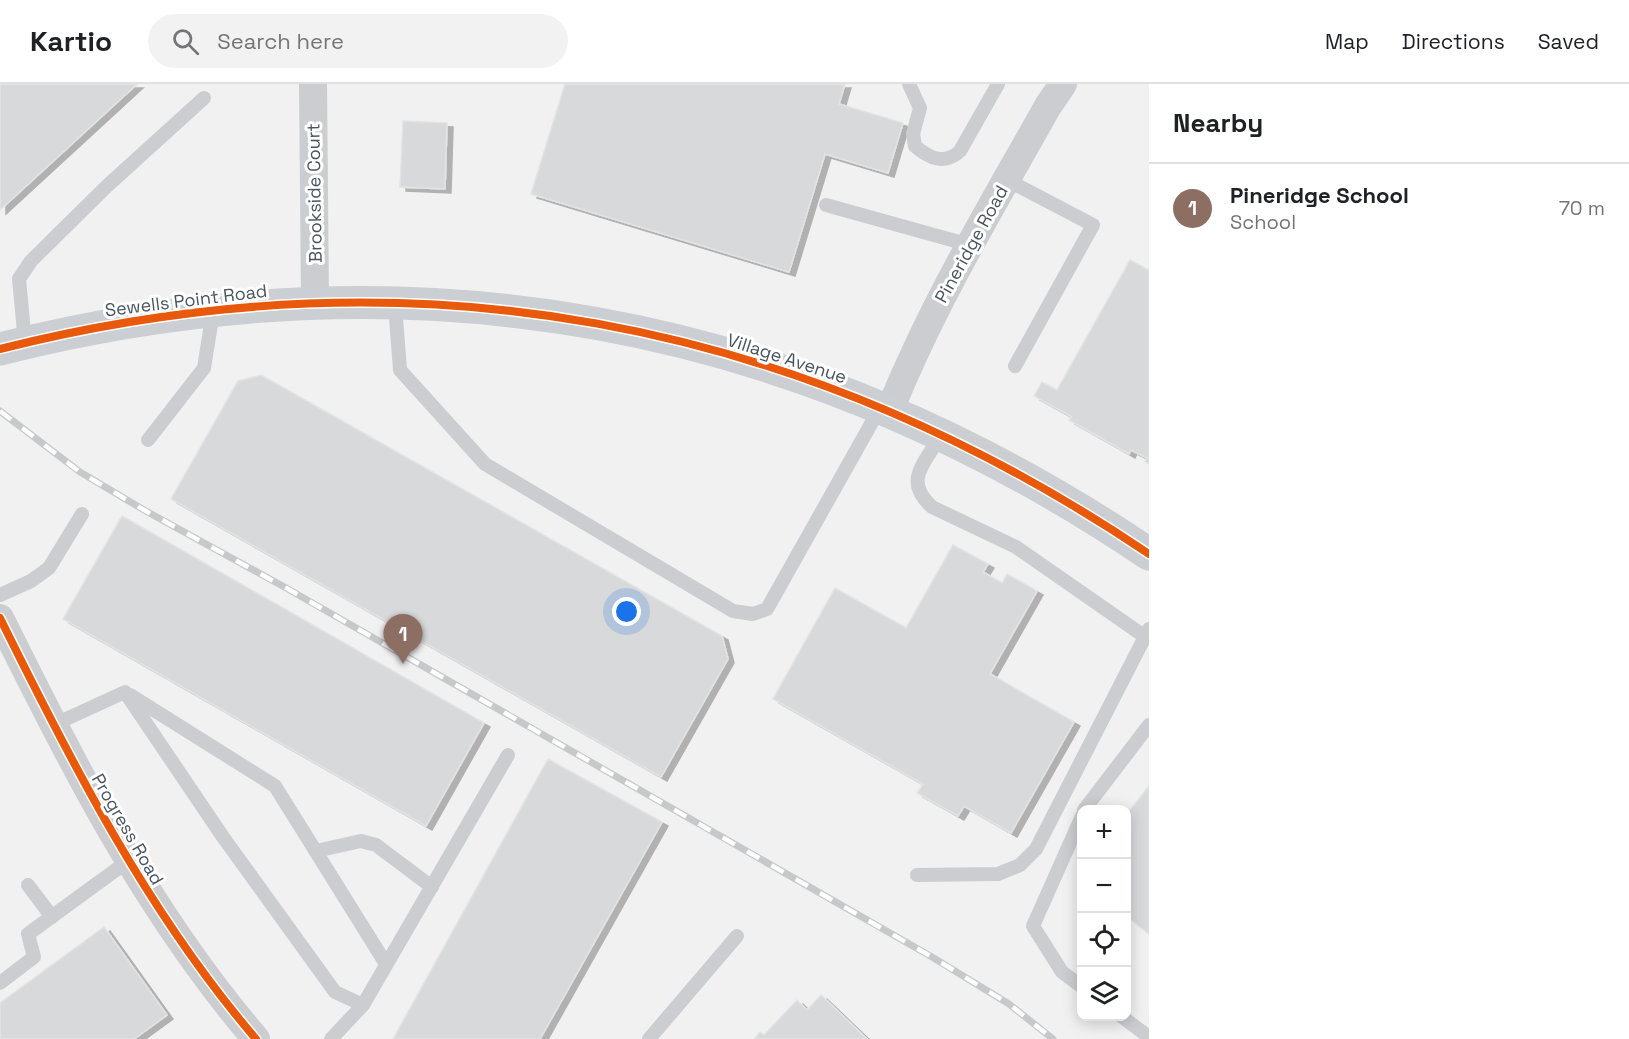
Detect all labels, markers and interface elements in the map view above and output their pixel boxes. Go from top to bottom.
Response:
search box [148,14,568,68]
text: Kartio [30,23,112,59]
icon: search [169,25,202,58]
text: Search here [217,27,344,55]
text: Map [1325,28,1369,55]
text: Directions [1402,28,1505,55]
text: Saved [1538,28,1599,55]
text: Nearby [1173,106,1263,140]
street label: Brookside Court [301,123,327,263]
street label: Pineridge Road [929,181,1013,307]
text: Pineridge School [1230,181,1409,209]
text: 1 [1188,195,1197,221]
text: 70 m [1559,195,1605,221]
text: School [1230,209,1296,235]
street label: Sewells Point Road [104,279,268,321]
street label: Village Avenue [724,328,850,388]
your location [612,597,641,626]
pin: 1 [384,614,422,664]
street label: Progress Road [87,769,169,889]
map controls [1077,805,1131,1021]
button: + [1077,805,1131,859]
button: − [1077,859,1131,913]
button: locate [1077,913,1131,967]
button: layers [1077,967,1131,1021]

